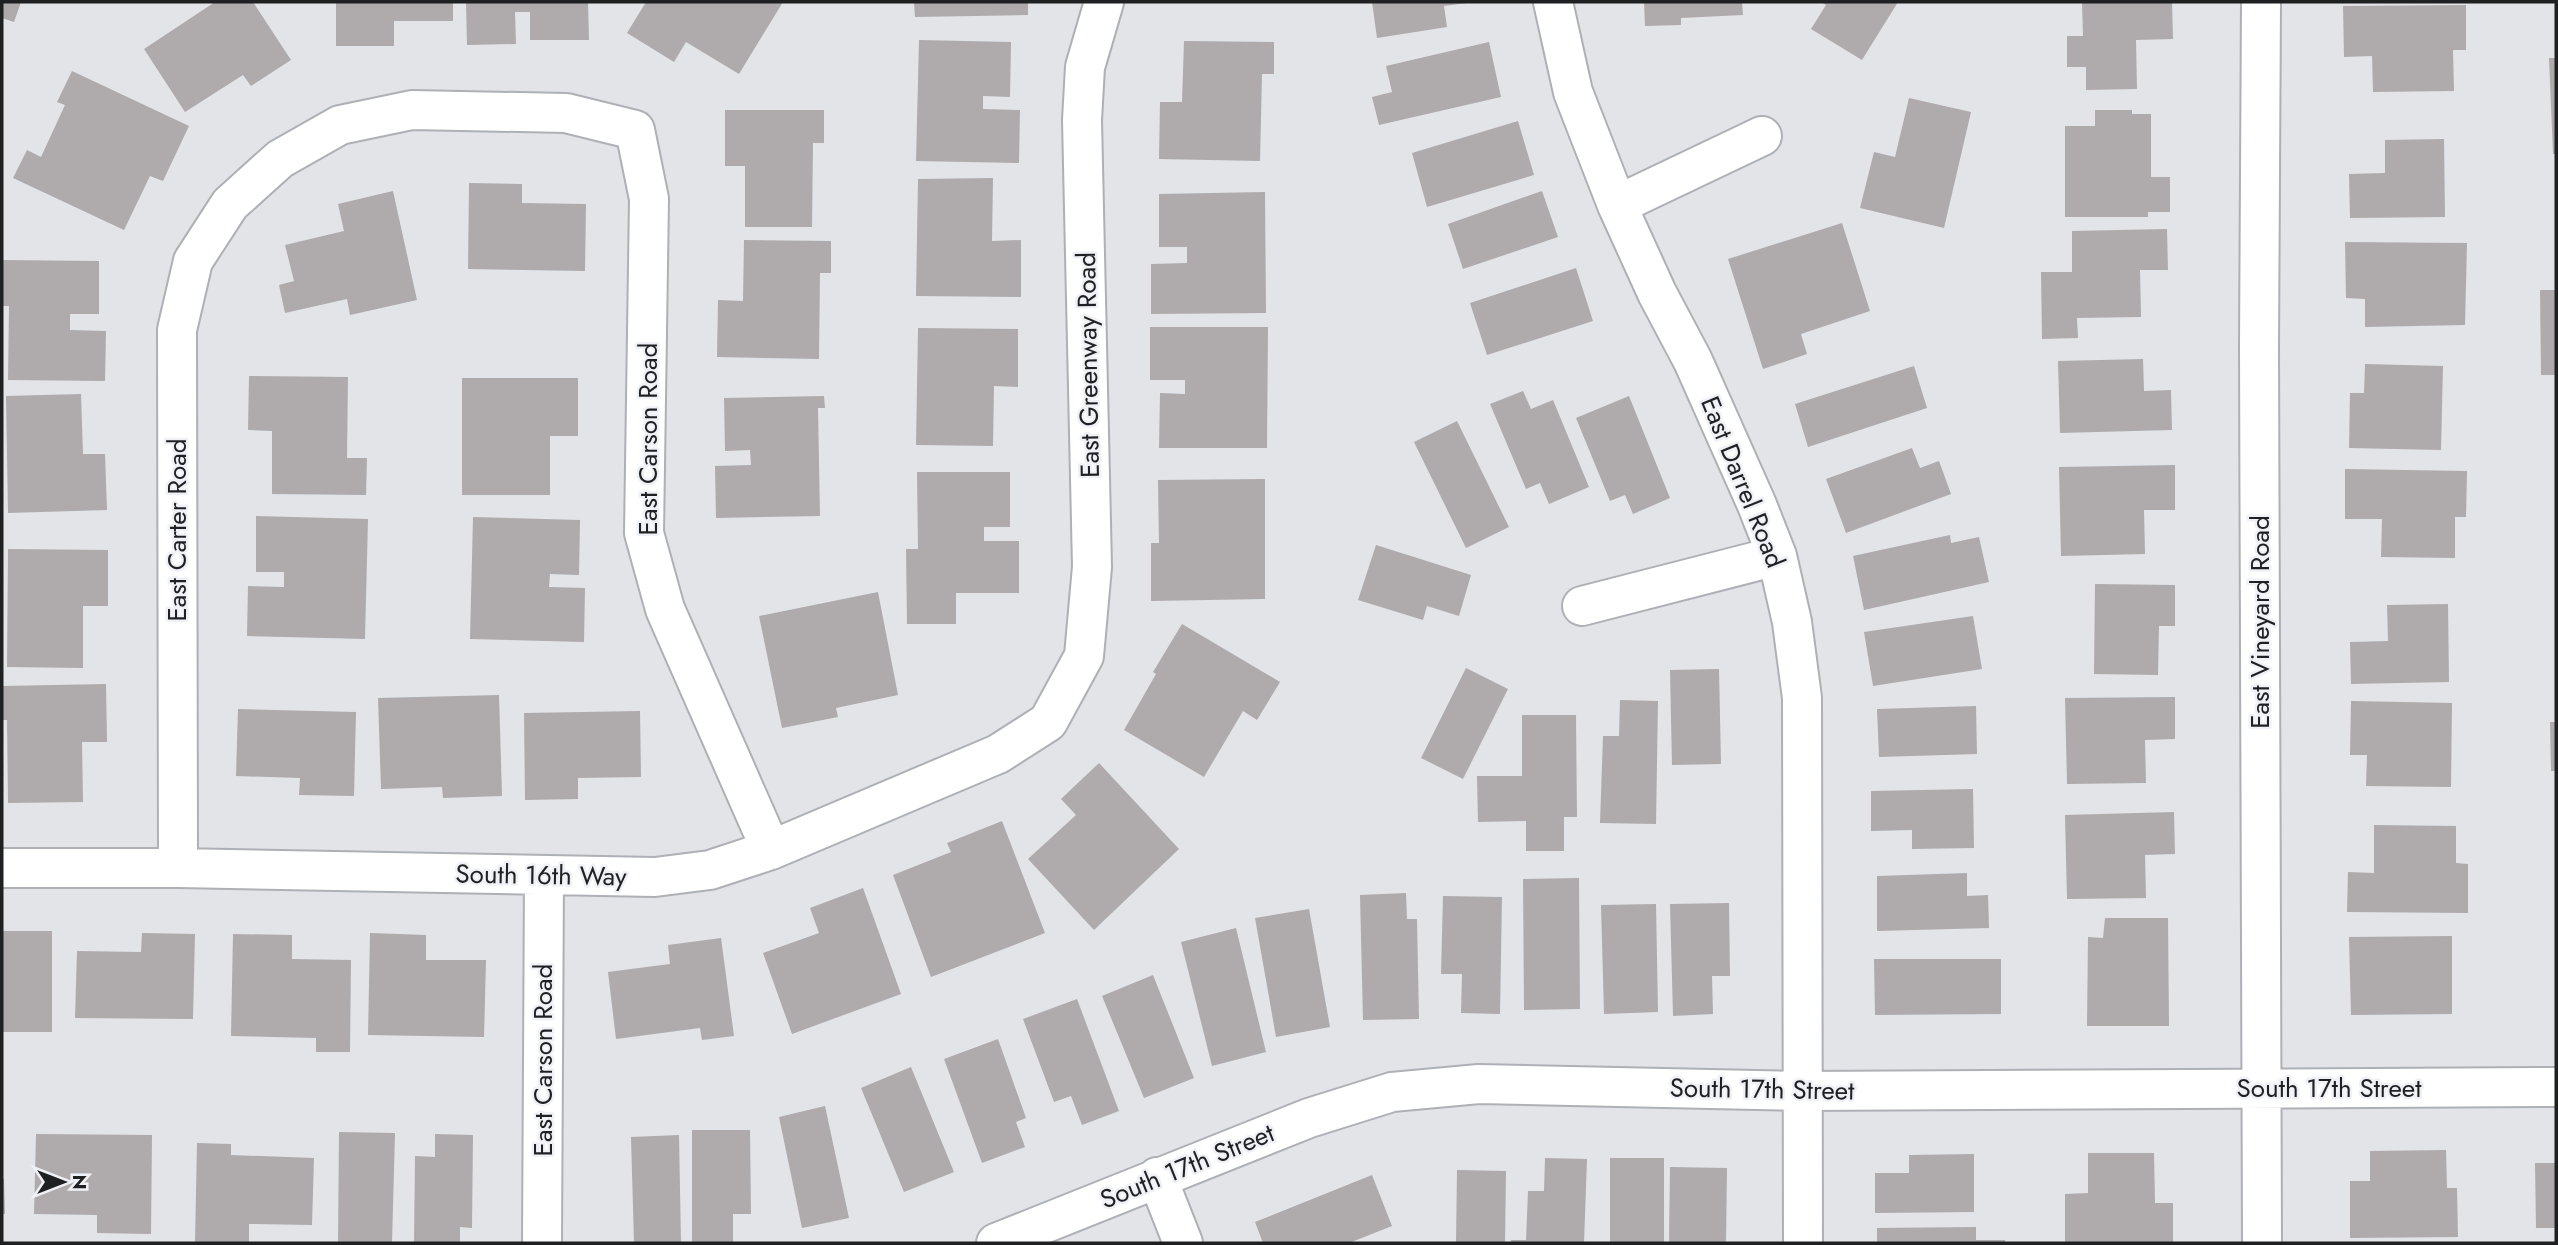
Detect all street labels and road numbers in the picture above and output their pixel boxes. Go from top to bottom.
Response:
street label: East Greenway Road [1067,252,1109,478]
street label: East Carson Road [629,343,667,535]
street label: East Darrel Road [1691,390,1795,574]
street label: East Carter Road [158,439,196,622]
street label: East Vineyard Road [2241,515,2279,729]
street label: South 16th Way [455,855,627,895]
street label: East Carson Road [524,964,562,1156]
street label: South 17th Street [1669,1068,1856,1110]
street label: South 17th Street [2237,1069,2422,1107]
street label: South 17th Street [1094,1113,1281,1218]

